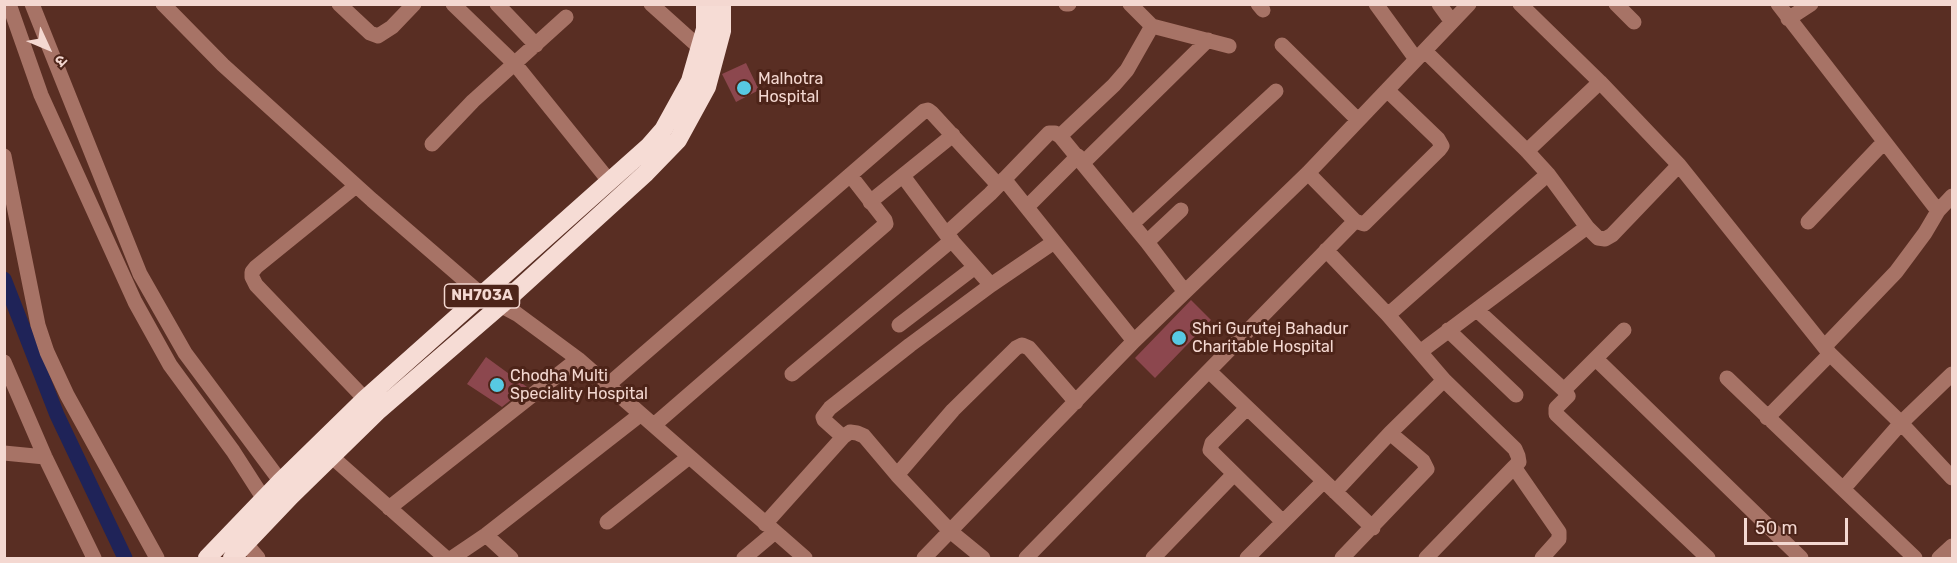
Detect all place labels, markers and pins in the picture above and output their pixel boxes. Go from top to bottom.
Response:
place label: Malhotra Hospital [758,69,823,107]
marker: Malhotra Hospital [735,79,753,97]
place label: Shri Gurutej Bahadur Charitable Hospital [1192,319,1348,357]
marker: Shri Gurutej Bahadur Charitable Hospital [1170,329,1188,347]
place label: Chodha Multi Speciality Hospital [510,366,648,404]
marker: Chodha Multi Speciality Hospital [488,376,506,394]

